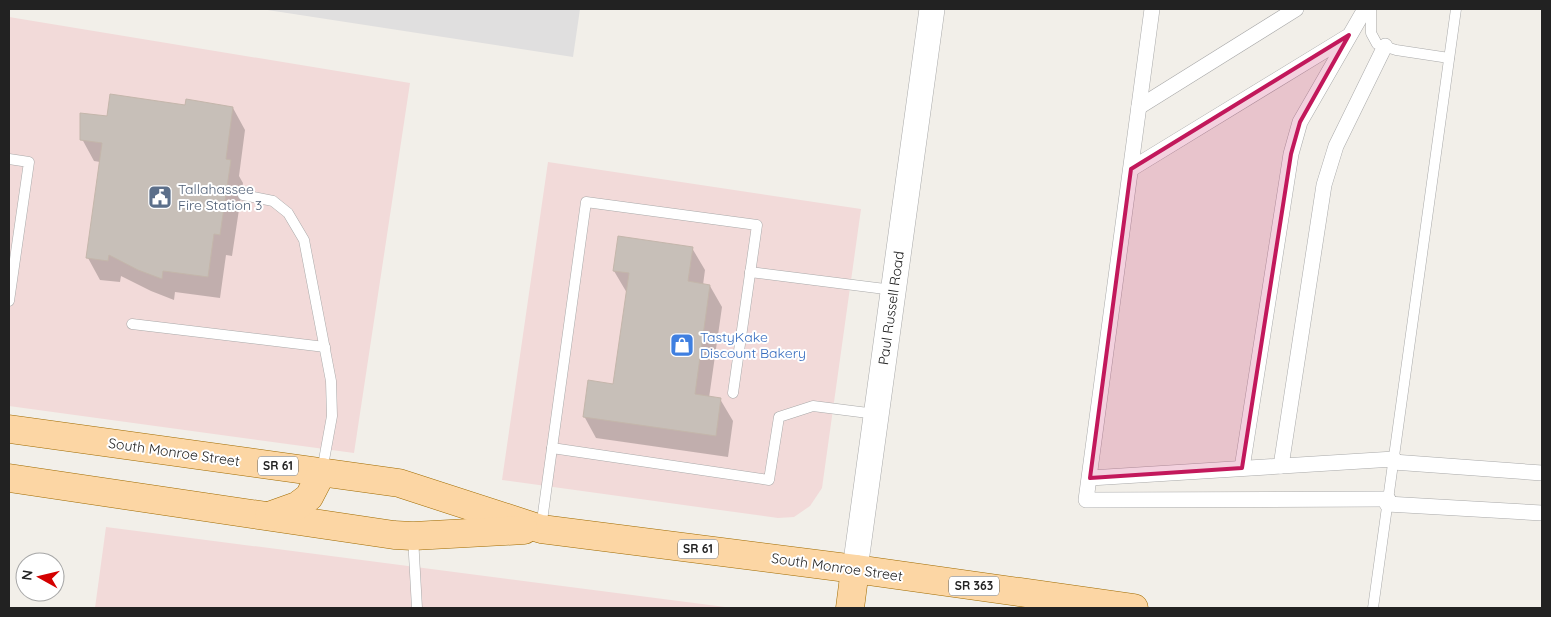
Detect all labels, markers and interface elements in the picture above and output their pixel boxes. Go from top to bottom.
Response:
place label: Tallahassee Fire Station 3 [178,180,262,214]
public building icon: Tallahassee Fire Station 3 [147,184,173,210]
street label: Paul Russell Road [874,250,908,366]
place label: TastyKake Discount Bakery [700,328,806,362]
shop icon: TastyKake Discount Bakery [669,332,695,358]
street label: South Monroe Street [107,434,241,470]
road number: SR 61 [258,456,298,476]
road number: SR 61 [678,540,718,558]
street label: South Monroe Street [770,549,904,585]
north arrow [15,552,65,602]
text: N [17,569,37,582]
road number: SR 363 [949,576,999,596]

